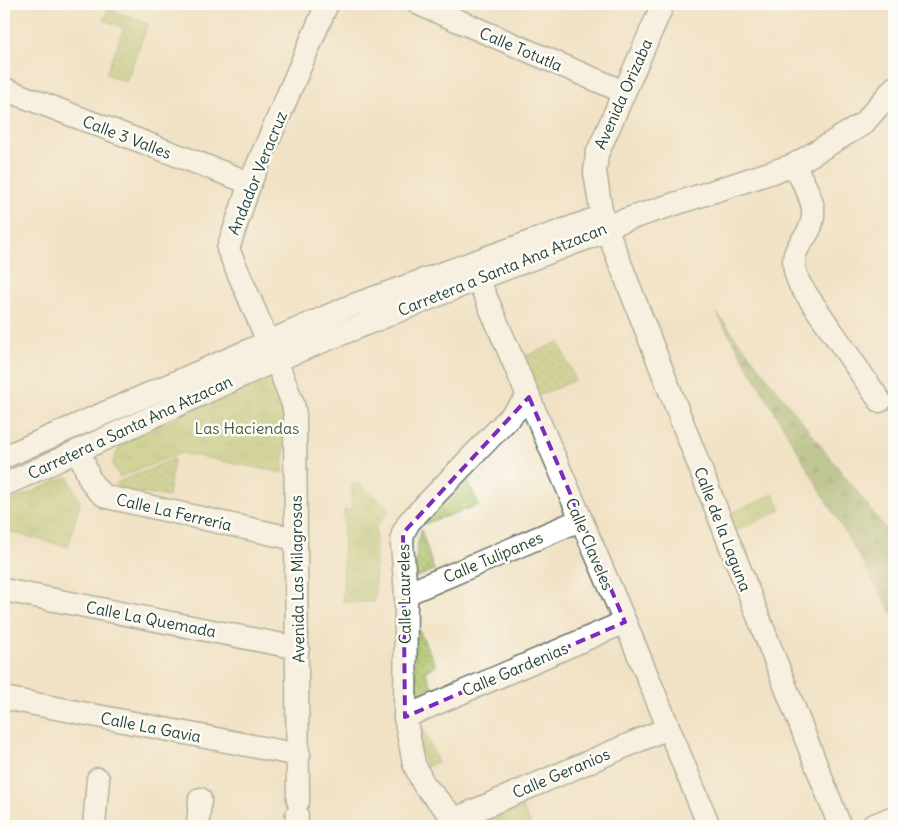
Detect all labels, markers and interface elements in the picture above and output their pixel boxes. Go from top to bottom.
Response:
street label: Calle Totutla [476,23,566,75]
street label: Avenida Orizaba [590,36,656,152]
street label: Andador Veracruz [223,108,291,238]
street label: Calle 3 Valles [80,111,174,163]
street label: Carretera a Santa Ana Atzacan [395,218,609,320]
street label: Carretera a Santa Ana Atzacan [25,371,235,483]
park label: Las Haciendas [195,418,299,438]
street label: Calle de la Laguna [690,464,756,594]
street label: Calle La Ferrería [114,489,234,535]
street label: Avenida Las Milagrosas [286,495,308,663]
street label: Calle Claveles [562,495,618,593]
street label: Calle Tulipanes [440,527,546,587]
street label: Calle Laureles [393,544,415,644]
street label: Calle La Quemada [84,597,218,641]
street label: Calle Gardenias [459,638,571,700]
street label: Calle La Gavia [99,707,203,747]
street label: Calle Geranios [509,743,613,803]

